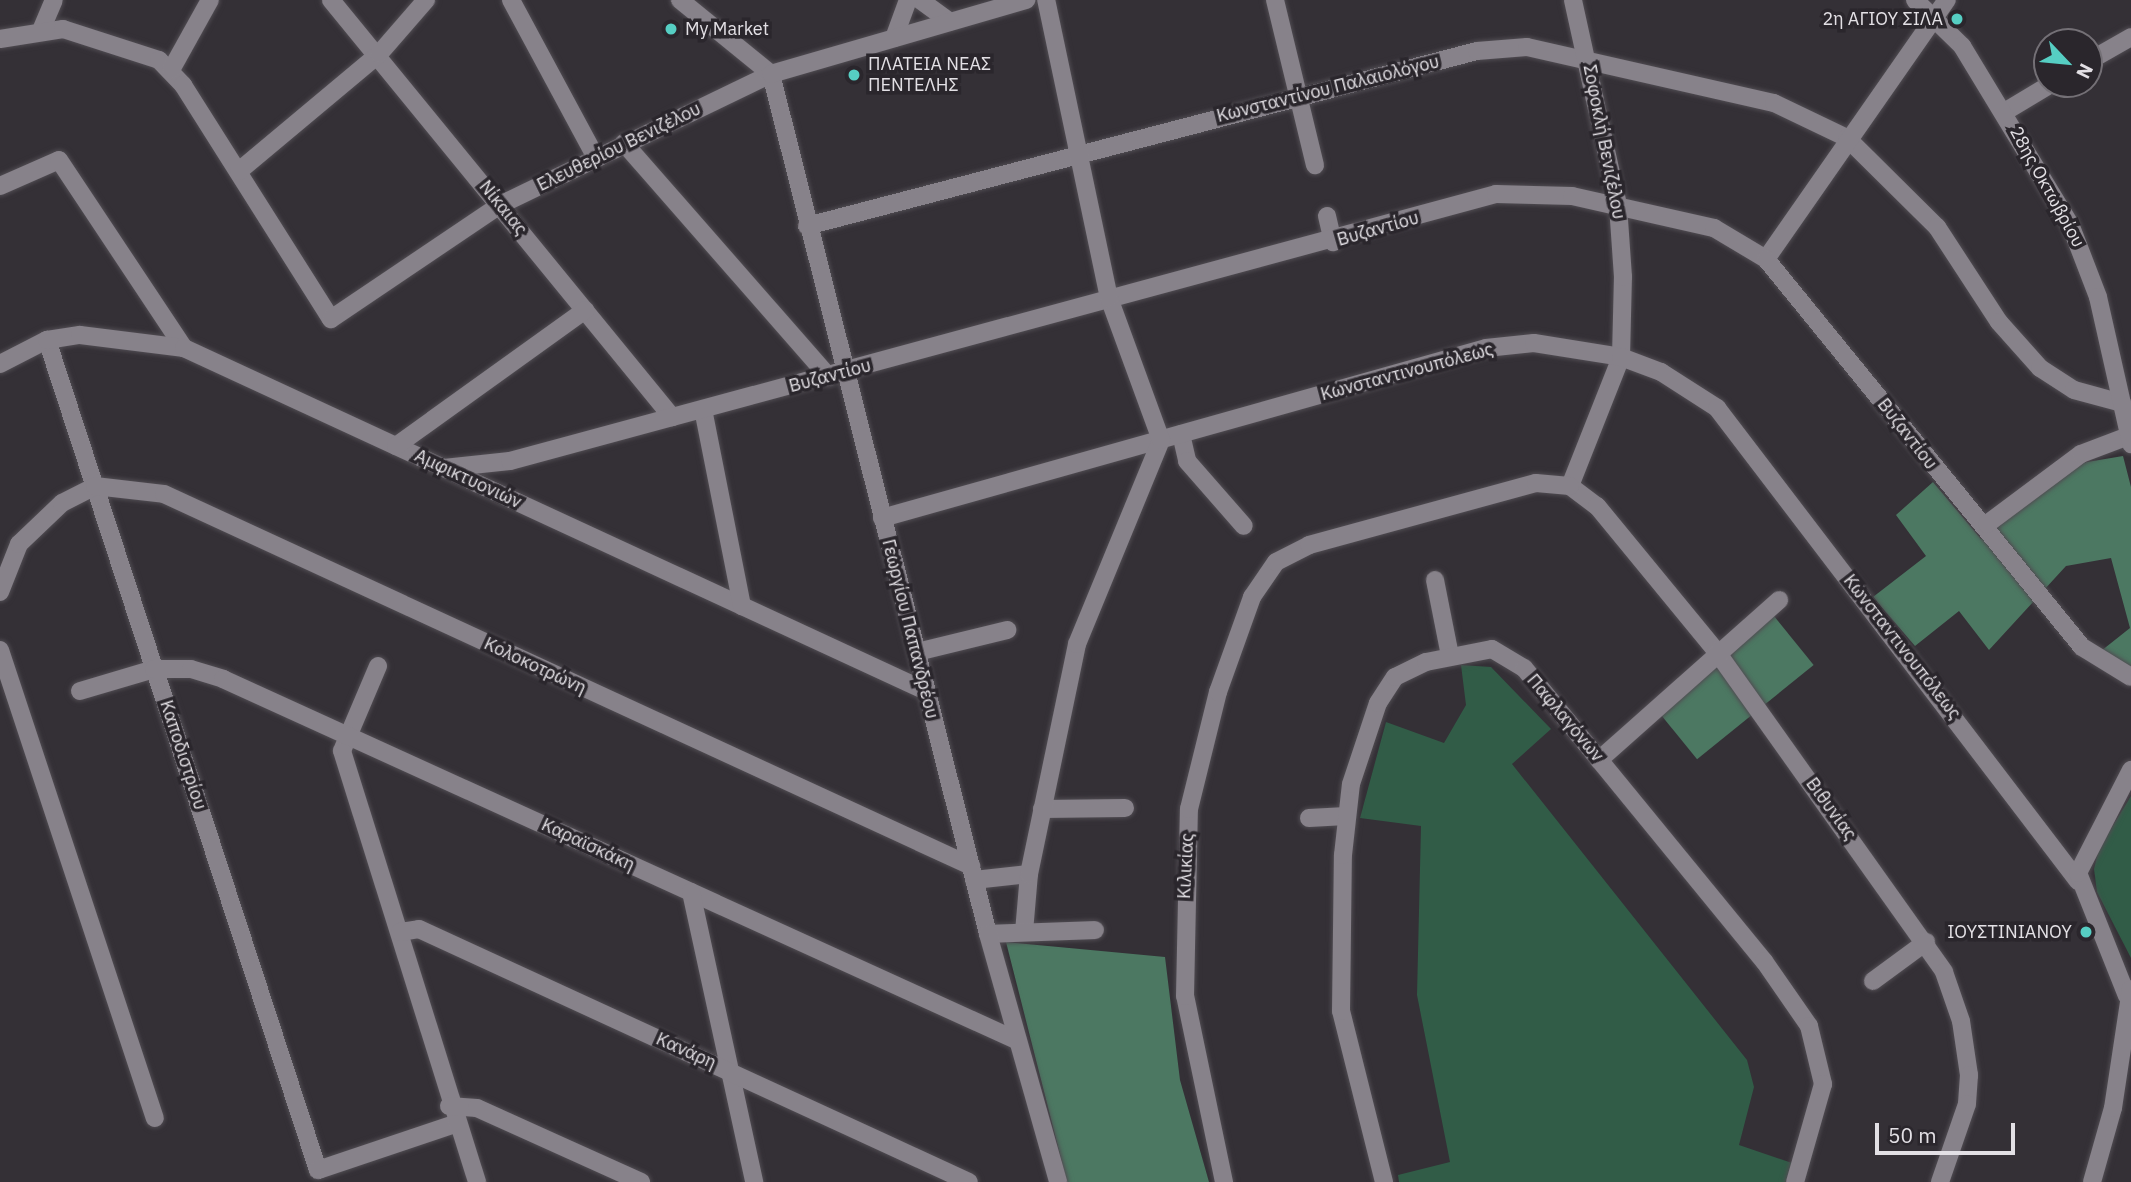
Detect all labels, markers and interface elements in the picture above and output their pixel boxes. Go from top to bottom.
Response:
place label: 2η ΑΓΙΟΥ ΣΙΛΑ [1823,8,1943,30]
marker: 2η ΑΓΙΟΥ ΣΙΛΑ [1949,11,1965,27]
place label: My Market [685,18,769,40]
marker: My Market [663,21,679,37]
north arrow [2033,28,2103,98]
street label: Κωνσταντίνου Παλαιολόγου [1214,51,1442,127]
place label: ΠΛΑΤΕΙΑ ΝΕΑΣ ΠΕΝΤΕΛΗΣ [868,54,991,96]
text: N [2071,60,2099,83]
street label: Σοφοκλή Βενιζέλου [1578,63,1630,221]
marker: ΠΛΑΤΕΙΑ ΝΕΑΣ ΠΕΝΤΕΛΗΣ [846,67,862,83]
street label: Ελευθερίου Βενιζέλου [534,98,704,196]
street label: 28ης Οκτωβρίου [2005,123,2089,251]
street label: Νίκαιας [474,176,532,240]
street label: Βυζαντίου [1335,207,1421,251]
street label: Κωνσταντινουπόλεως [1318,339,1496,405]
street label: Βυζαντίου [787,355,873,397]
street label: Βυζαντίου [1873,394,1941,474]
street label: Αμφικτυονιών [411,445,525,513]
street label: Γεωργίου Παπανδρέου [877,537,943,721]
street label: Κωνσταντινουπόλεως [1839,570,1965,724]
street label: Κολοκοτρώνη [480,633,590,699]
street label: Παφλαγόνων [1522,670,1608,766]
street label: Καποδιστρίου [155,698,211,812]
street label: Βιθυνίας [1801,774,1861,844]
street label: Καραϊσκάκη [538,814,638,876]
street label: Κιλικίας [1173,833,1199,899]
place label: ΙΟΥΣΤΙΝΙΑΝΟΥ [1947,921,2072,943]
marker: ΙΟΥΣΤΙΝΙΑΝΟΥ [2078,924,2094,940]
street label: Κανάρη [653,1028,719,1074]
scale bar [1879,1108,2019,1152]
text: 50 m [1888,1121,1937,1149]

